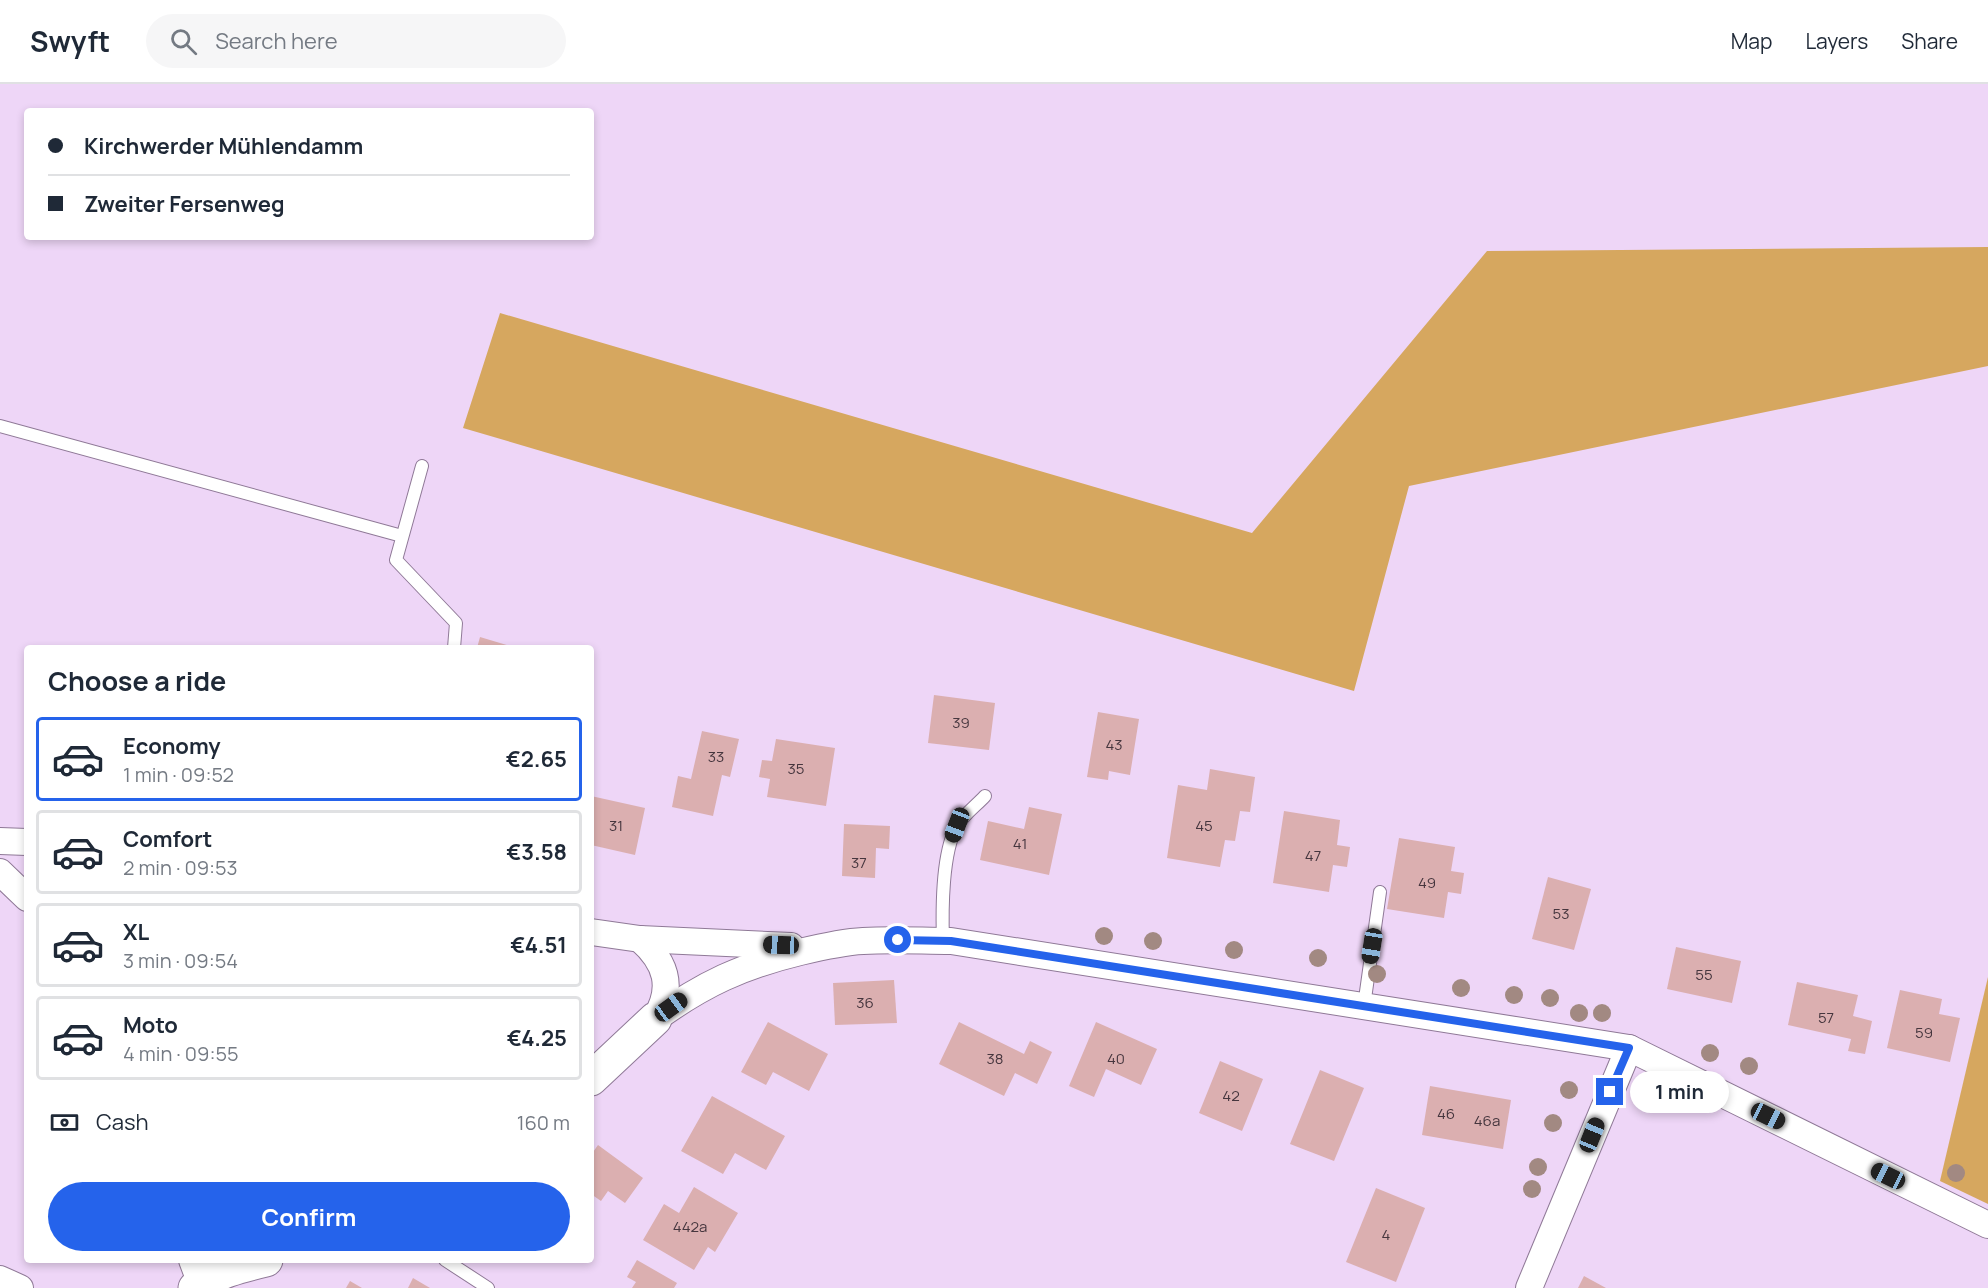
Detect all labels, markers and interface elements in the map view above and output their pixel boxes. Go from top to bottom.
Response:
search box [146,14,566,68]
text: Swyft [30,22,110,60]
icon: search [167,25,200,58]
text: Search here [215,26,338,56]
text: Map [1731,27,1772,55]
text: Layers [1805,27,1868,55]
text: Share [1901,27,1958,55]
text: Kirchwerder Mühlendamm [84,131,363,161]
text: Zweiter Fersenweg [84,189,285,219]
text: Choose a ride [48,662,226,699]
house number: 39 [952,712,970,733]
text: Economy [123,731,221,761]
icon: car [51,732,105,786]
house number: 43 [1105,734,1123,755]
text: €2.65 [506,744,567,774]
house number: 33 [708,746,724,767]
house number: 35 [788,758,804,779]
text: 1 min · 09:52 [123,761,234,788]
car [942,805,972,845]
house number: 31 [609,815,623,836]
house number: 45 [1195,815,1213,836]
text: Comfort [123,824,212,854]
icon: car [51,825,105,879]
house number: 41 [1013,833,1027,854]
text: €3.58 [506,837,567,867]
house number: 47 [1305,845,1321,866]
house number: 37 [851,852,867,873]
text: 2 min · 09:53 [123,854,238,881]
house number: 49 [1418,872,1436,893]
house number: 53 [1553,903,1569,924]
text: XL [123,917,149,947]
icon: car [51,918,105,972]
route start [884,926,911,953]
car [1360,927,1384,965]
text: €4.51 [510,930,567,960]
car [763,935,799,955]
text: 3 min · 09:54 [123,947,238,974]
house number: 55 [1695,964,1713,985]
car [651,989,691,1025]
house number: 36 [856,992,874,1013]
house number: 57 [1818,1007,1834,1028]
text: Moto [123,1010,178,1040]
icon: car [51,1011,105,1065]
house number: 59 [1915,1022,1933,1043]
text: €4.25 [507,1023,567,1053]
text: 4 min · 09:55 [123,1040,239,1067]
house number: 38 [986,1048,1004,1069]
house number: 40 [1107,1048,1125,1069]
callout: 1 min [1631,1071,1730,1113]
route end [1596,1078,1623,1105]
text: 1 min [1655,1078,1704,1105]
house number: 42 [1222,1085,1240,1106]
car [1748,1100,1788,1132]
house number: 46 [1437,1103,1455,1124]
icon: cash [48,1106,81,1139]
text: Cash [96,1107,149,1137]
text: 160 m [517,1109,570,1136]
house number: 46a [1474,1110,1500,1131]
car [1577,1115,1607,1155]
car [1868,1160,1908,1192]
button: Confirm [48,1182,570,1251]
house number: 442a [673,1216,707,1237]
house number: 4 [1382,1224,1391,1245]

